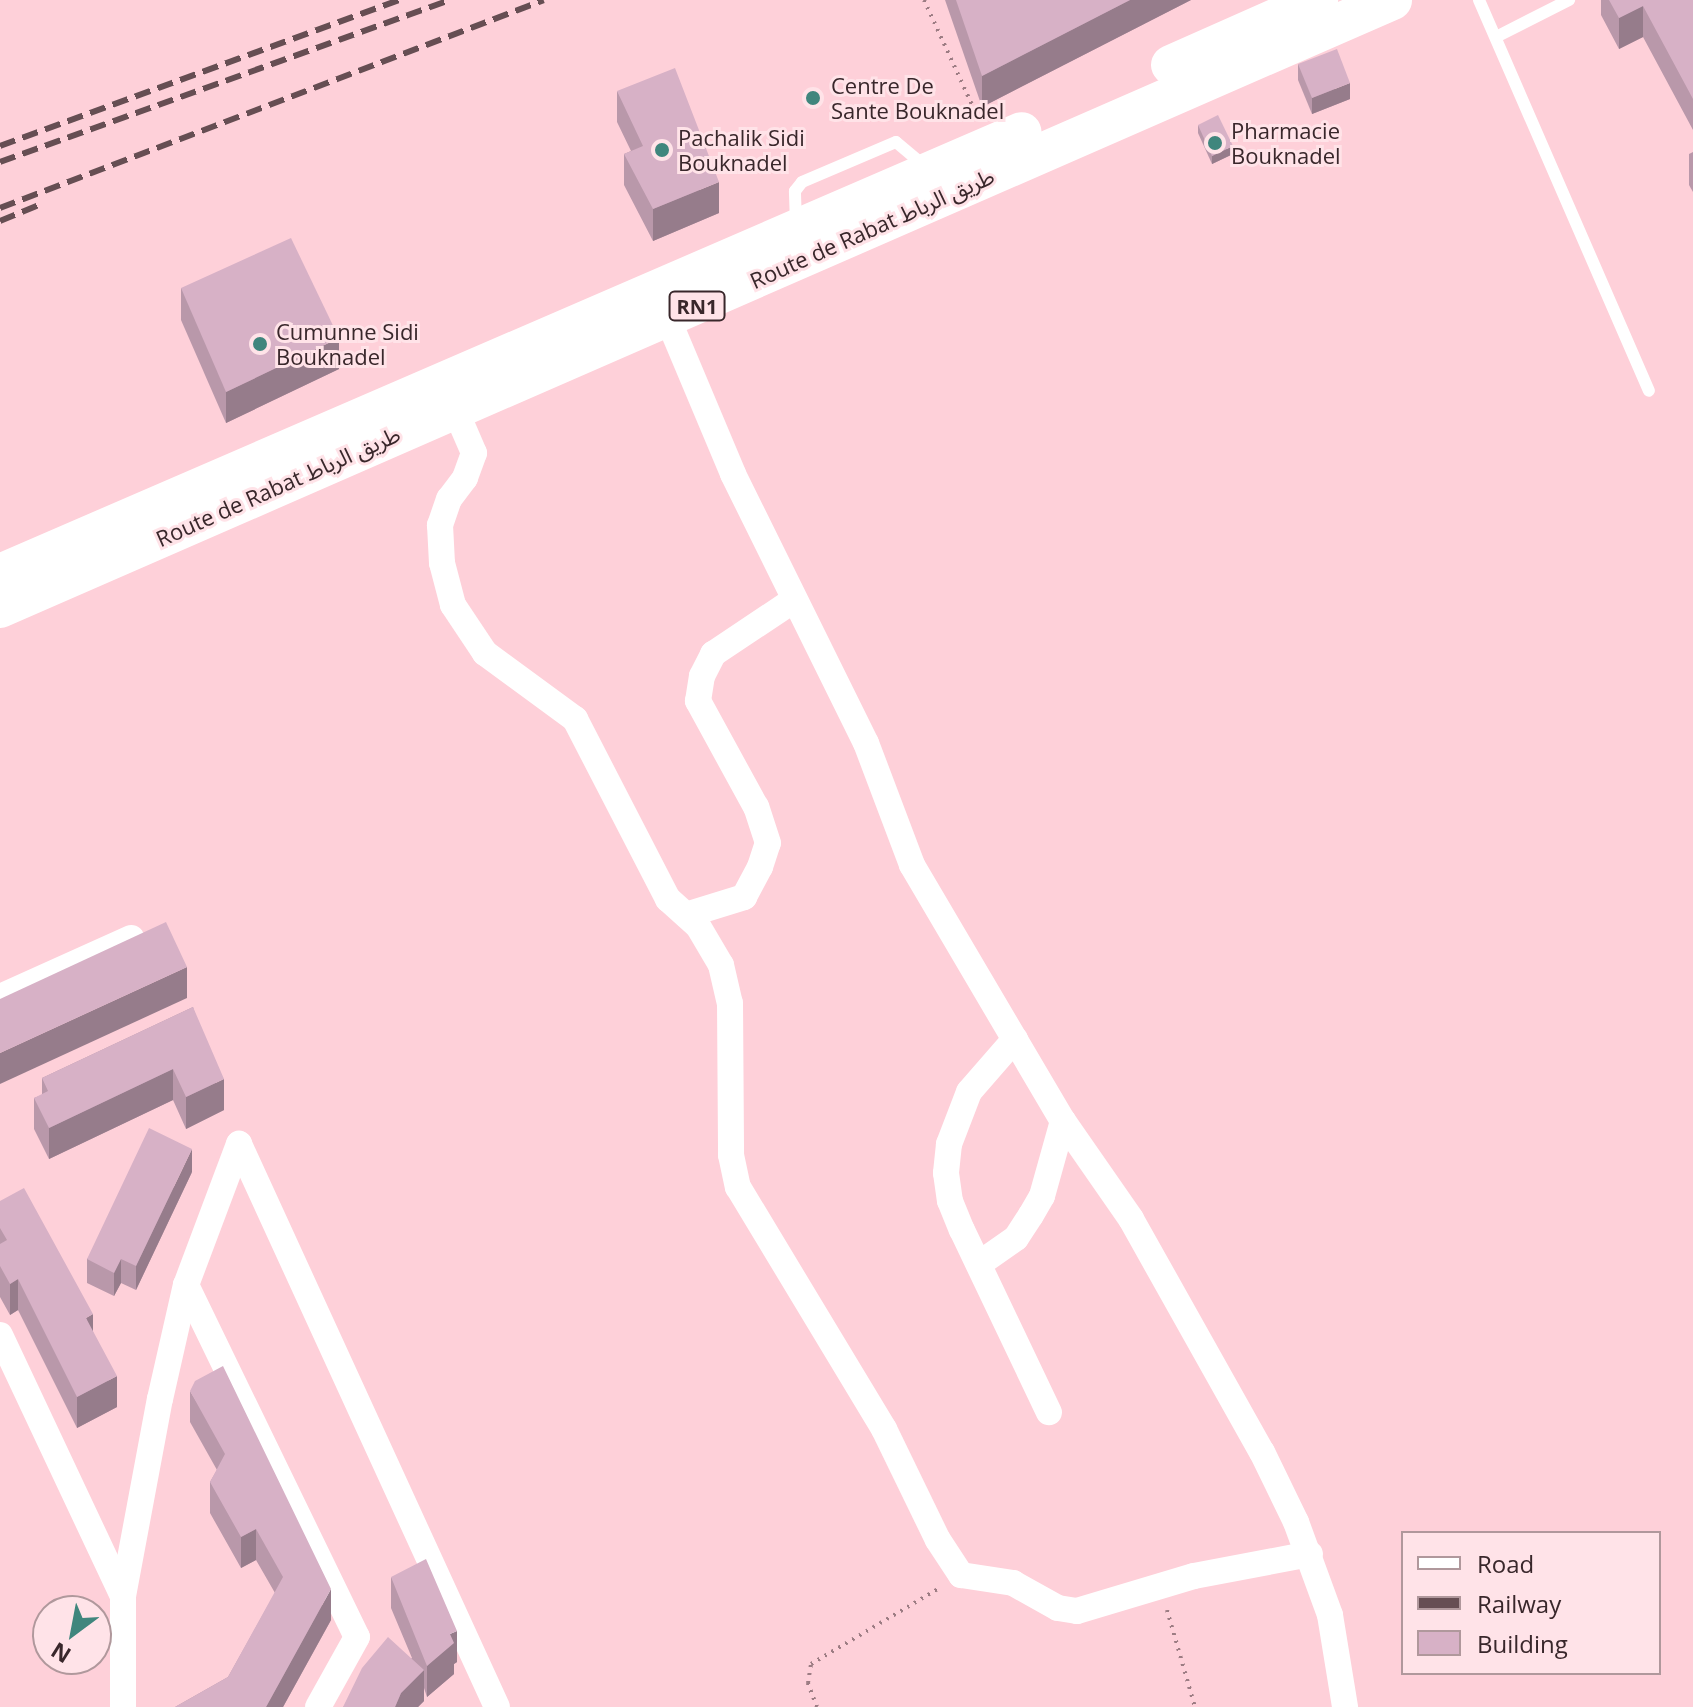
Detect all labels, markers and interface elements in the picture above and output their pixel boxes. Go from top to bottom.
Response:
place label: Centre De Sante Bouknadel [831,72,1004,124]
marker: Centre De Sante Bouknadel [802,87,824,109]
place label: Pharmacie Bouknadel [1231,117,1341,168]
place label: Pachalik Sidi Bouknadel [678,124,805,176]
marker: Pharmacie Bouknadel [1206,134,1224,152]
marker: Pachalik Sidi Bouknadel [653,141,671,159]
street label: Route de Rabat طريق الرباط [746,162,998,294]
road number: RN1 [667,290,727,322]
place label: Cumunne Sidi Bouknadel [276,318,419,370]
marker: Cumunne Sidi Bouknadel [251,335,269,353]
street label: Route de Rabat طريق الرباط [152,420,404,552]
legend [1401,1531,1661,1675]
text: Road [1477,1547,1534,1580]
text: Railway [1477,1587,1561,1620]
north arrow [32,1595,112,1675]
text: Building [1477,1627,1568,1660]
text: N [45,1636,76,1671]

